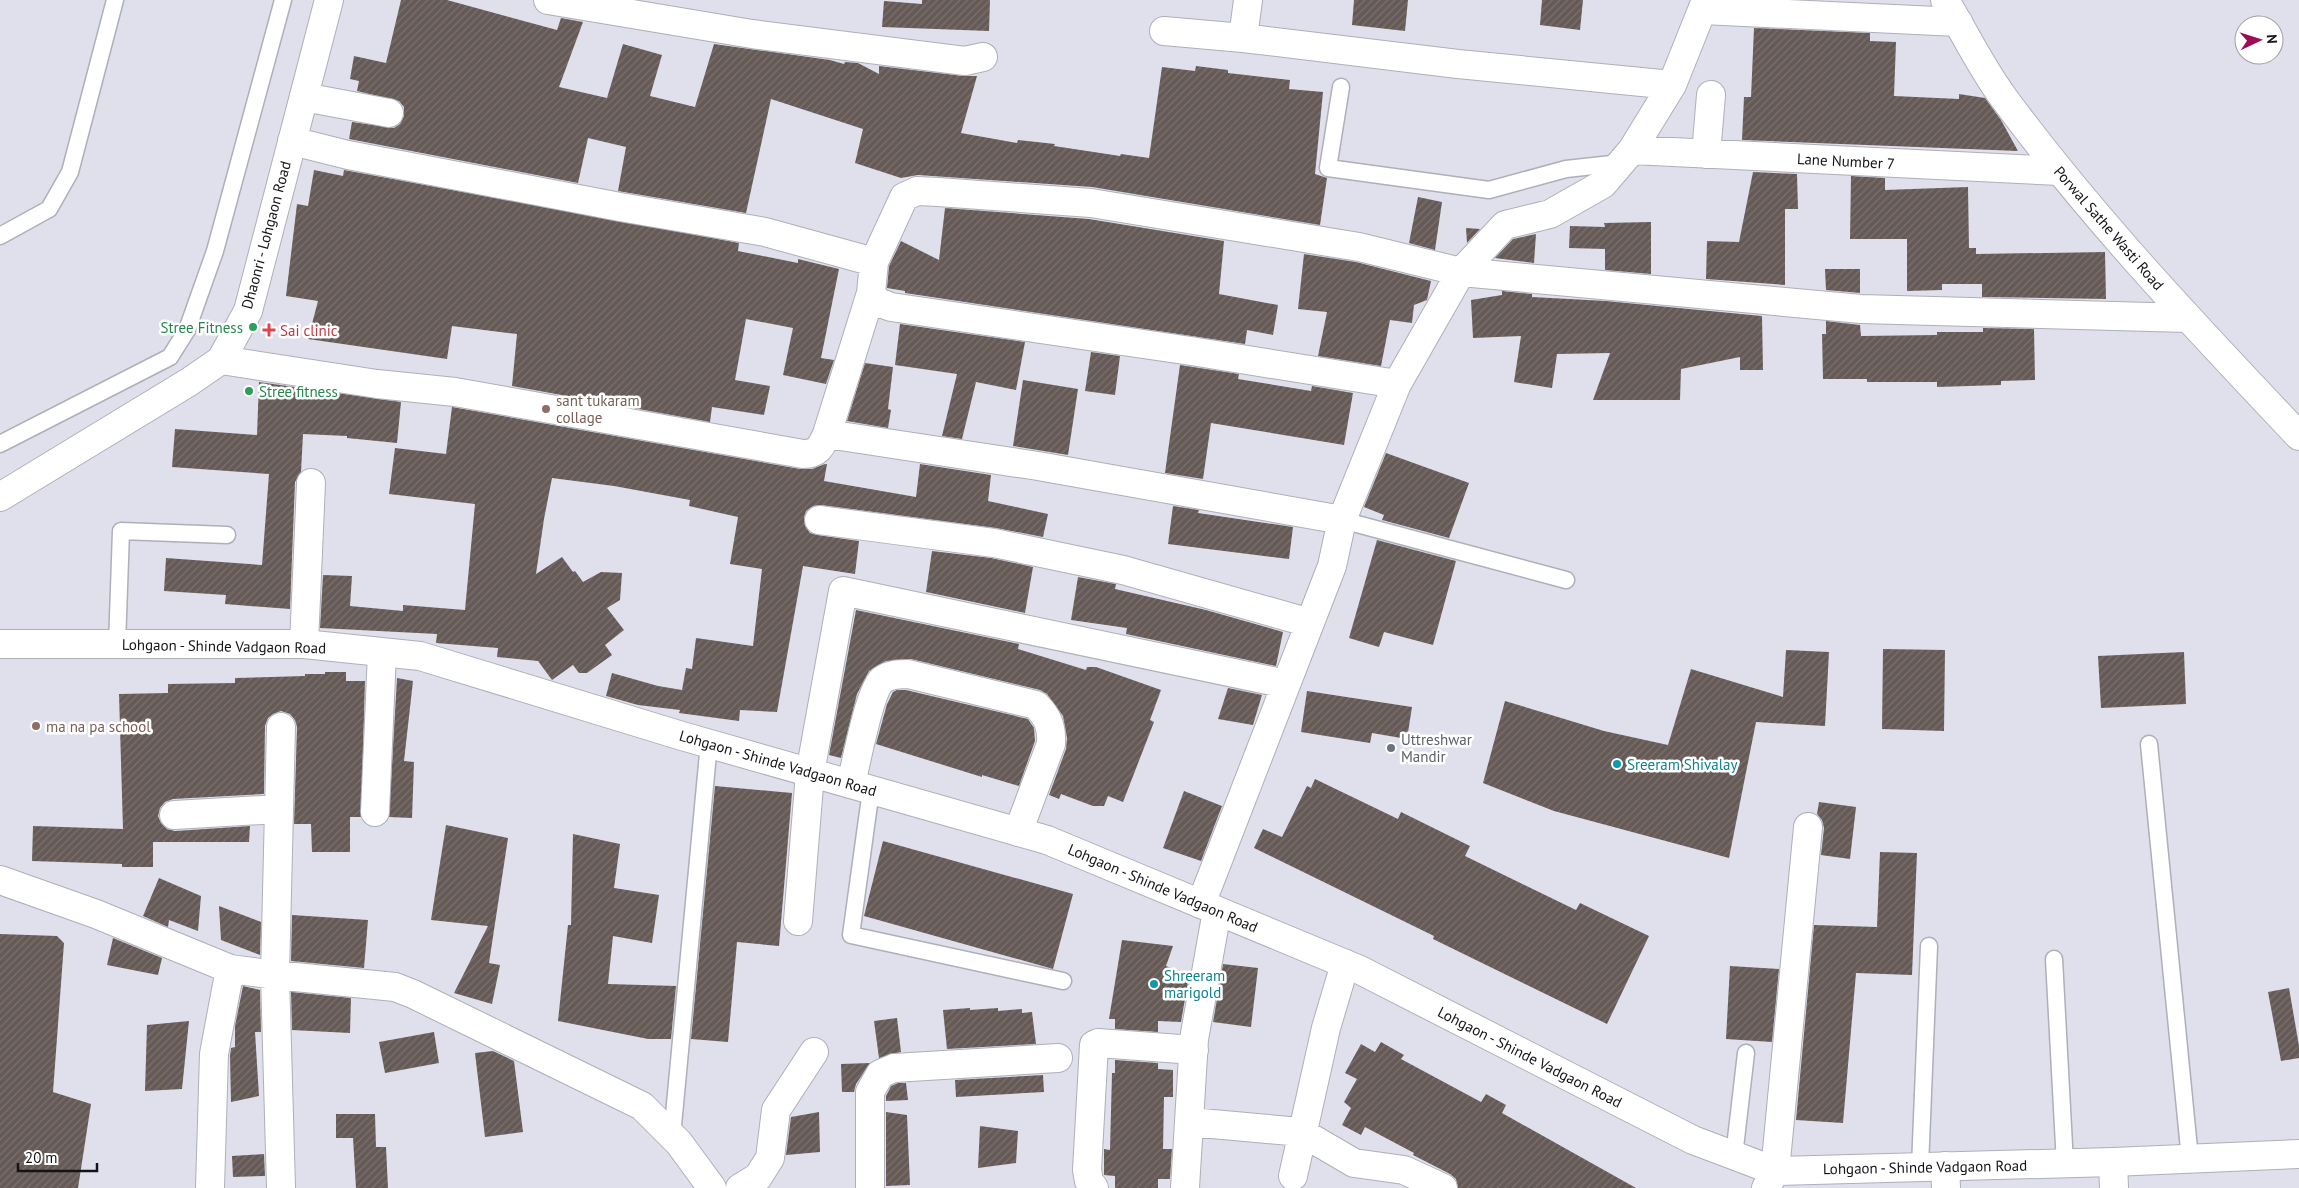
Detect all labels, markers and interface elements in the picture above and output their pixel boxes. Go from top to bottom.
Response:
north arrow [2234,15,2284,65]
text: N [2263,34,2281,44]
street label: Lane Number 7 [1797,149,1895,173]
street label: Dhaonri - Lohgaon Road [237,159,295,311]
street label: Porwal Sathe Wasti Road [2050,162,2168,294]
place label: Stree Fitness [160,318,243,337]
marker: Stree Fitness [247,321,259,333]
place label: Sai clinic [280,321,338,340]
marker: Sai clinic [262,323,276,337]
place label: Stree fitness [259,382,338,401]
marker: Stree fitness [243,385,255,397]
place label: sant tukaram collage [556,391,640,427]
marker: sant tukaram collage [540,403,552,415]
street label: Lohgaon - Shinde Vadgaon Road [122,635,326,657]
place label: ma na pa school [46,717,151,736]
marker: ma na pa school [30,720,42,732]
street label: Lohgaon - Shinde Vadgaon Road [677,726,879,800]
place label: Uttreshwar Mandir [1401,730,1472,766]
marker: Uttreshwar Mandir [1385,742,1397,754]
place label: Sreeram Shivalay [1627,755,1738,774]
marker: Sreeram Shivalay [1611,758,1623,770]
street label: Lohgaon - Shinde Vadgaon Road [1065,839,1261,937]
place label: Shreeram marigold [1164,966,1225,1002]
marker: Shreeram marigold [1148,978,1160,990]
street label: Lohgaon - Shinde Vadgaon Road [1435,1002,1625,1112]
scale bar [18,1140,96,1172]
text: 20 m [25,1148,58,1167]
street label: Lohgaon - Shinde Vadgaon Road [1823,1156,2027,1178]

